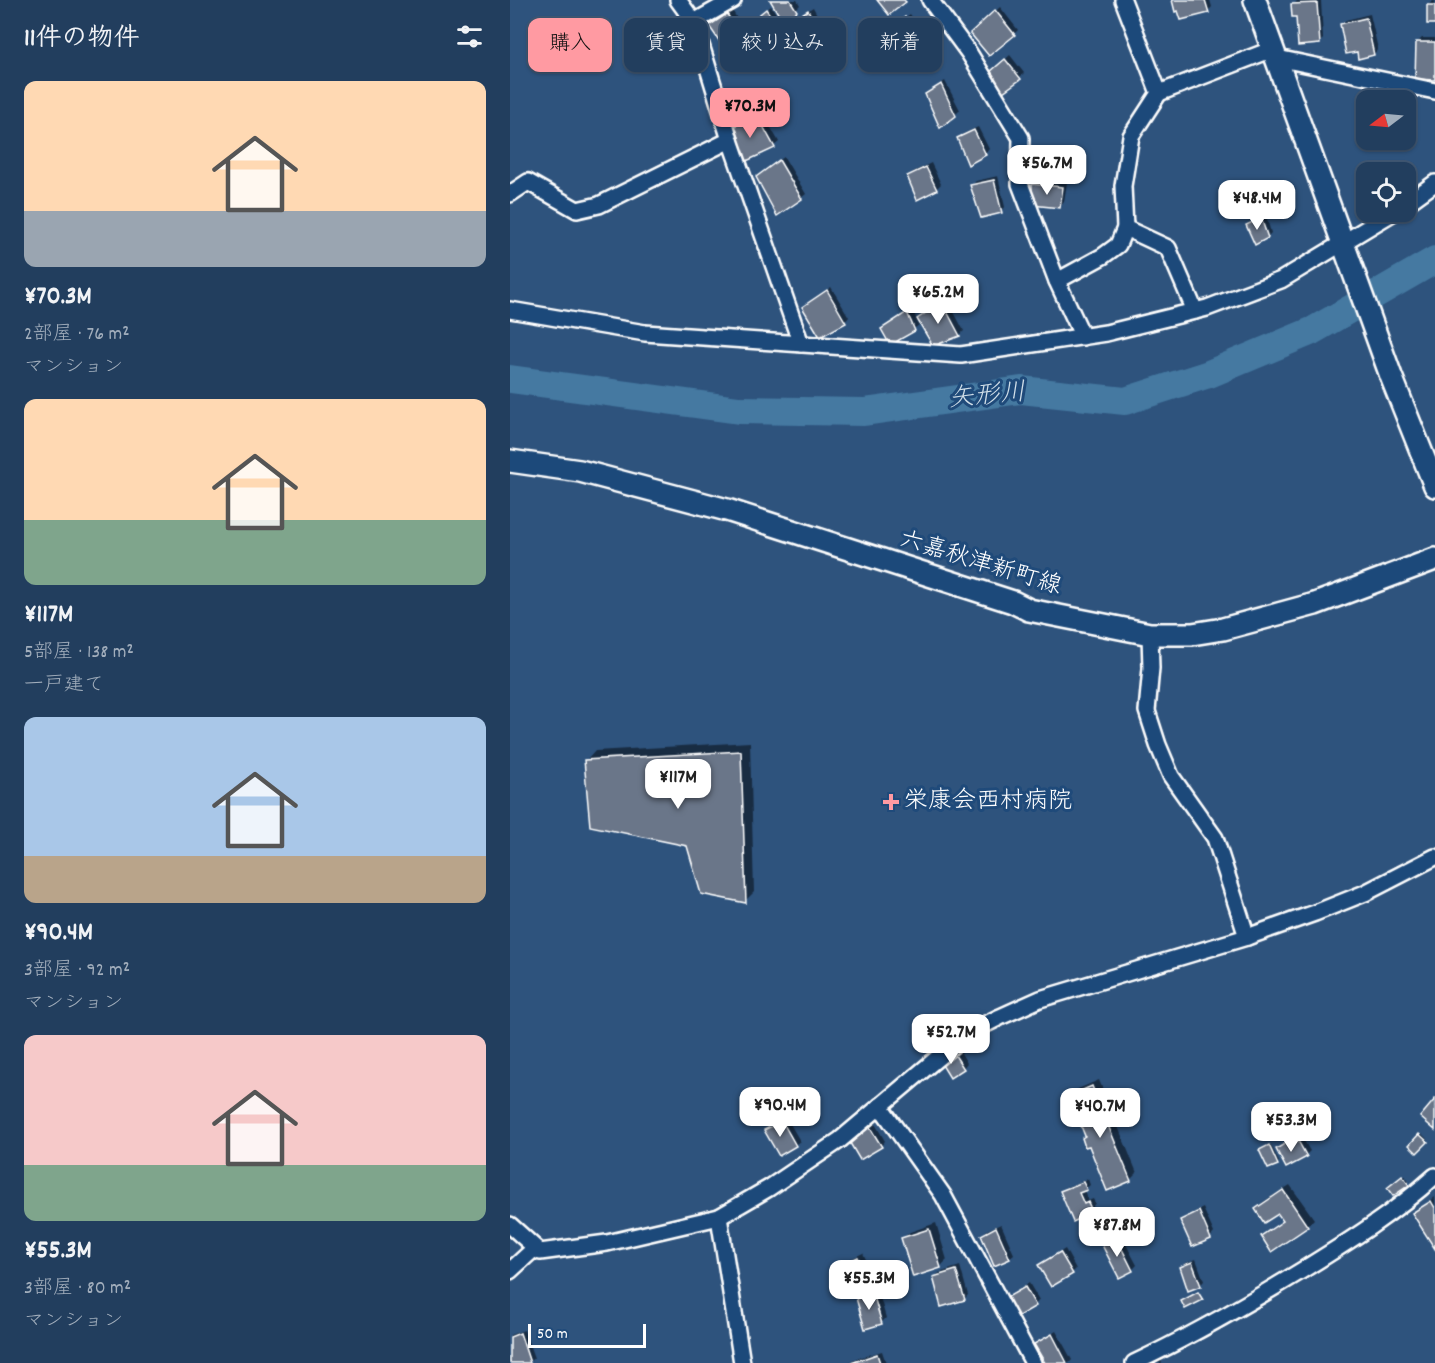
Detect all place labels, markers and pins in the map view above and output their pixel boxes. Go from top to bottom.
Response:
pin: ¥70.3M [701,88,799,139]
pin: ¥56.7M [998,145,1096,196]
pin: ¥48.4M [1208,180,1306,231]
pin: ¥65.2M [889,274,987,325]
pin: ¥117M [636,759,720,810]
place label: 栄康会西村病院 [904,785,1072,819]
marker: 栄康会西村病院 [882,793,900,811]
pin: ¥52.7M [902,1014,1000,1065]
pin: ¥90.4M [731,1087,829,1138]
pin: ¥40.7M [1051,1088,1149,1139]
pin: ¥53.3M [1242,1102,1340,1153]
pin: ¥87.8M [1068,1207,1166,1258]
pin: ¥55.3M [820,1260,918,1311]

